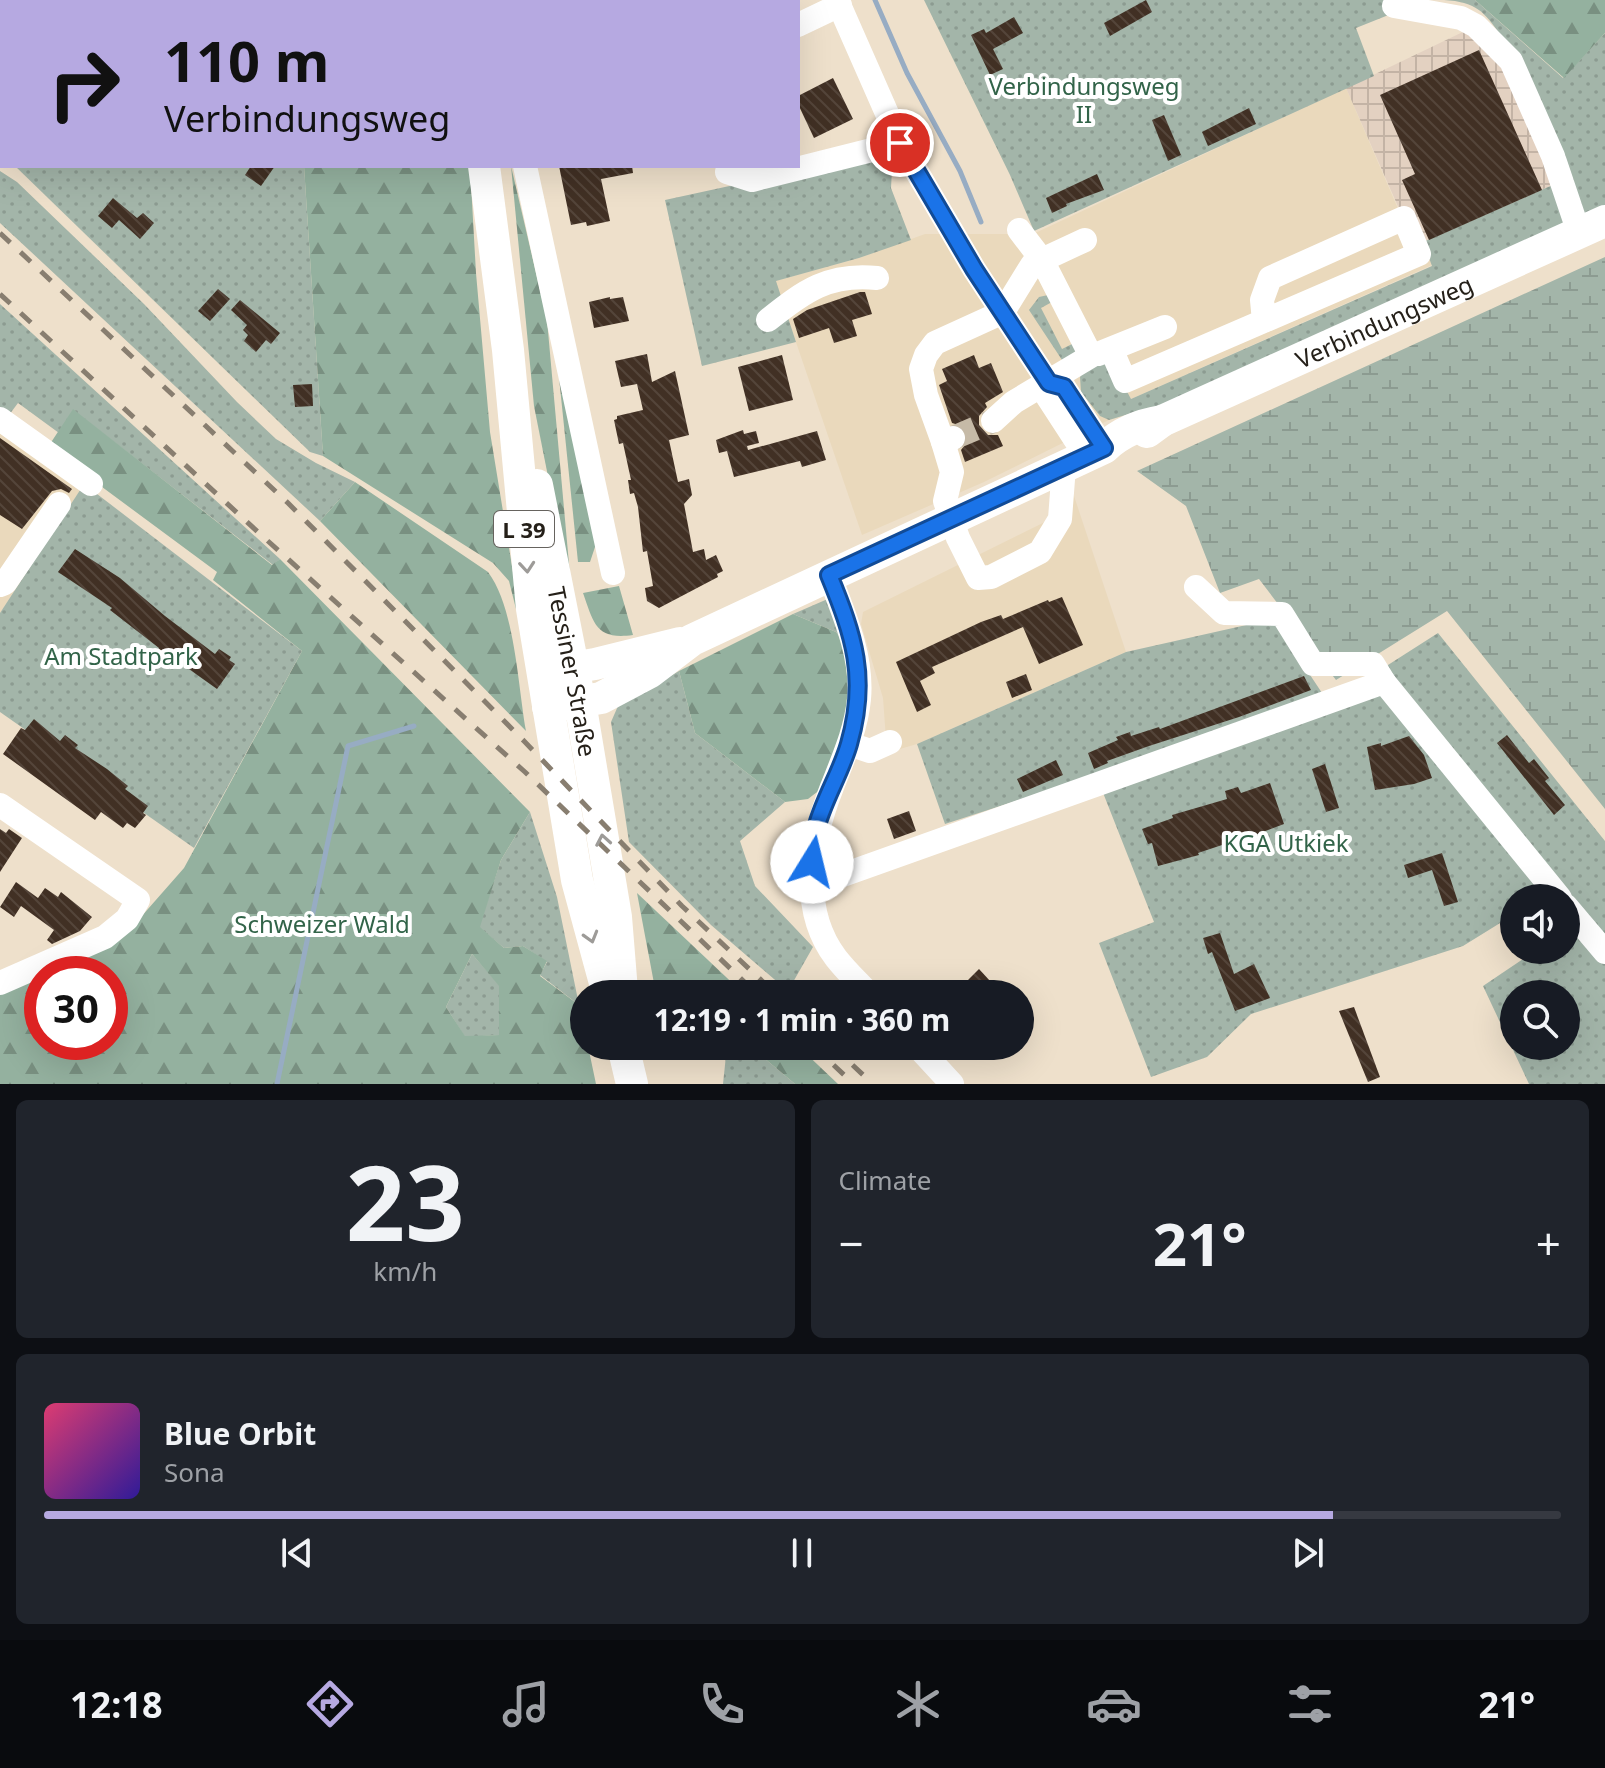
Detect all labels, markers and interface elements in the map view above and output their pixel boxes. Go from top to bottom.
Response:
text: 110 m [164,22,329,98]
icon: right [32,32,136,136]
park label: Verbindungsweg II [989,69,1180,130]
text: Verbindungsweg [164,94,451,143]
pin [866,109,934,177]
icon: arrive [878,121,922,165]
street label: Verbindungsweg [1290,266,1478,375]
road number: L 39 [494,511,554,547]
one-way arrow [519,561,536,574]
street label: Tessiner Straße [541,584,605,759]
park label: Am Stadtpark [44,639,198,672]
position arrow [770,820,854,904]
park label: KGA Utkiek [1224,826,1349,859]
one-way arrow [595,833,612,847]
map controls [1500,884,1580,1060]
button: sound [1500,884,1580,964]
park label: Schweizer Wald [234,907,410,940]
one-way arrow [582,930,599,944]
speed limit sign: 30 [24,956,128,1060]
button: search [1500,980,1580,1060]
text: 12:19 · 1 min · 360 m [654,999,950,1040]
text: 23 [346,1130,465,1271]
text: Climate [839,1162,931,1198]
text: 21° [1153,1202,1247,1284]
text: − [839,1213,864,1273]
text: + [1536,1213,1561,1273]
text: km/h [373,1253,437,1289]
text: Blue Orbit [164,1413,316,1454]
text: Sona [164,1454,225,1490]
icon: previous [275,1531,319,1575]
icon: pause [780,1531,824,1575]
icon: next [1286,1531,1330,1575]
icon: directions [302,1676,358,1732]
icon: music [498,1676,554,1732]
icon: phone [694,1676,750,1732]
icon: climate [890,1676,946,1732]
icon: car [1086,1676,1142,1732]
icon: filters [1282,1676,1338,1732]
text: 12:18 [70,1680,162,1729]
text: 21° [1478,1680,1535,1729]

